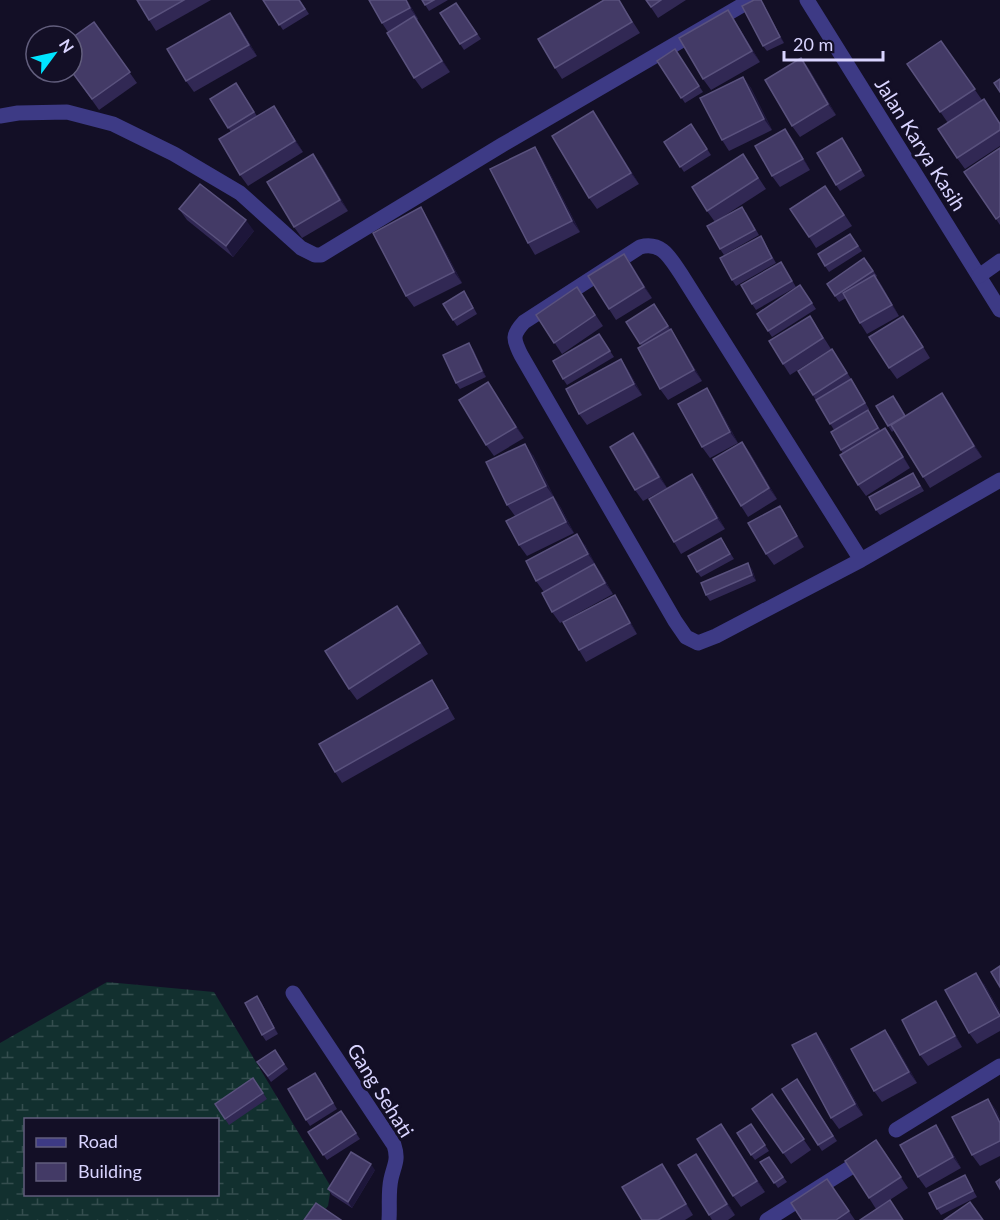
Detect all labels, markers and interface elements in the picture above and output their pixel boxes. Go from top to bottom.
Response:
north arrow [24,24,84,84]
scale bar [784,24,883,62]
text: 20 m [793,33,833,55]
text: N [56,35,78,56]
street label: Jalan Karya Kasih [870,73,972,215]
street label: Gang Sehati [343,1039,419,1141]
legend [24,1118,219,1196]
text: Road [78,1130,118,1152]
text: Building [78,1160,142,1182]

